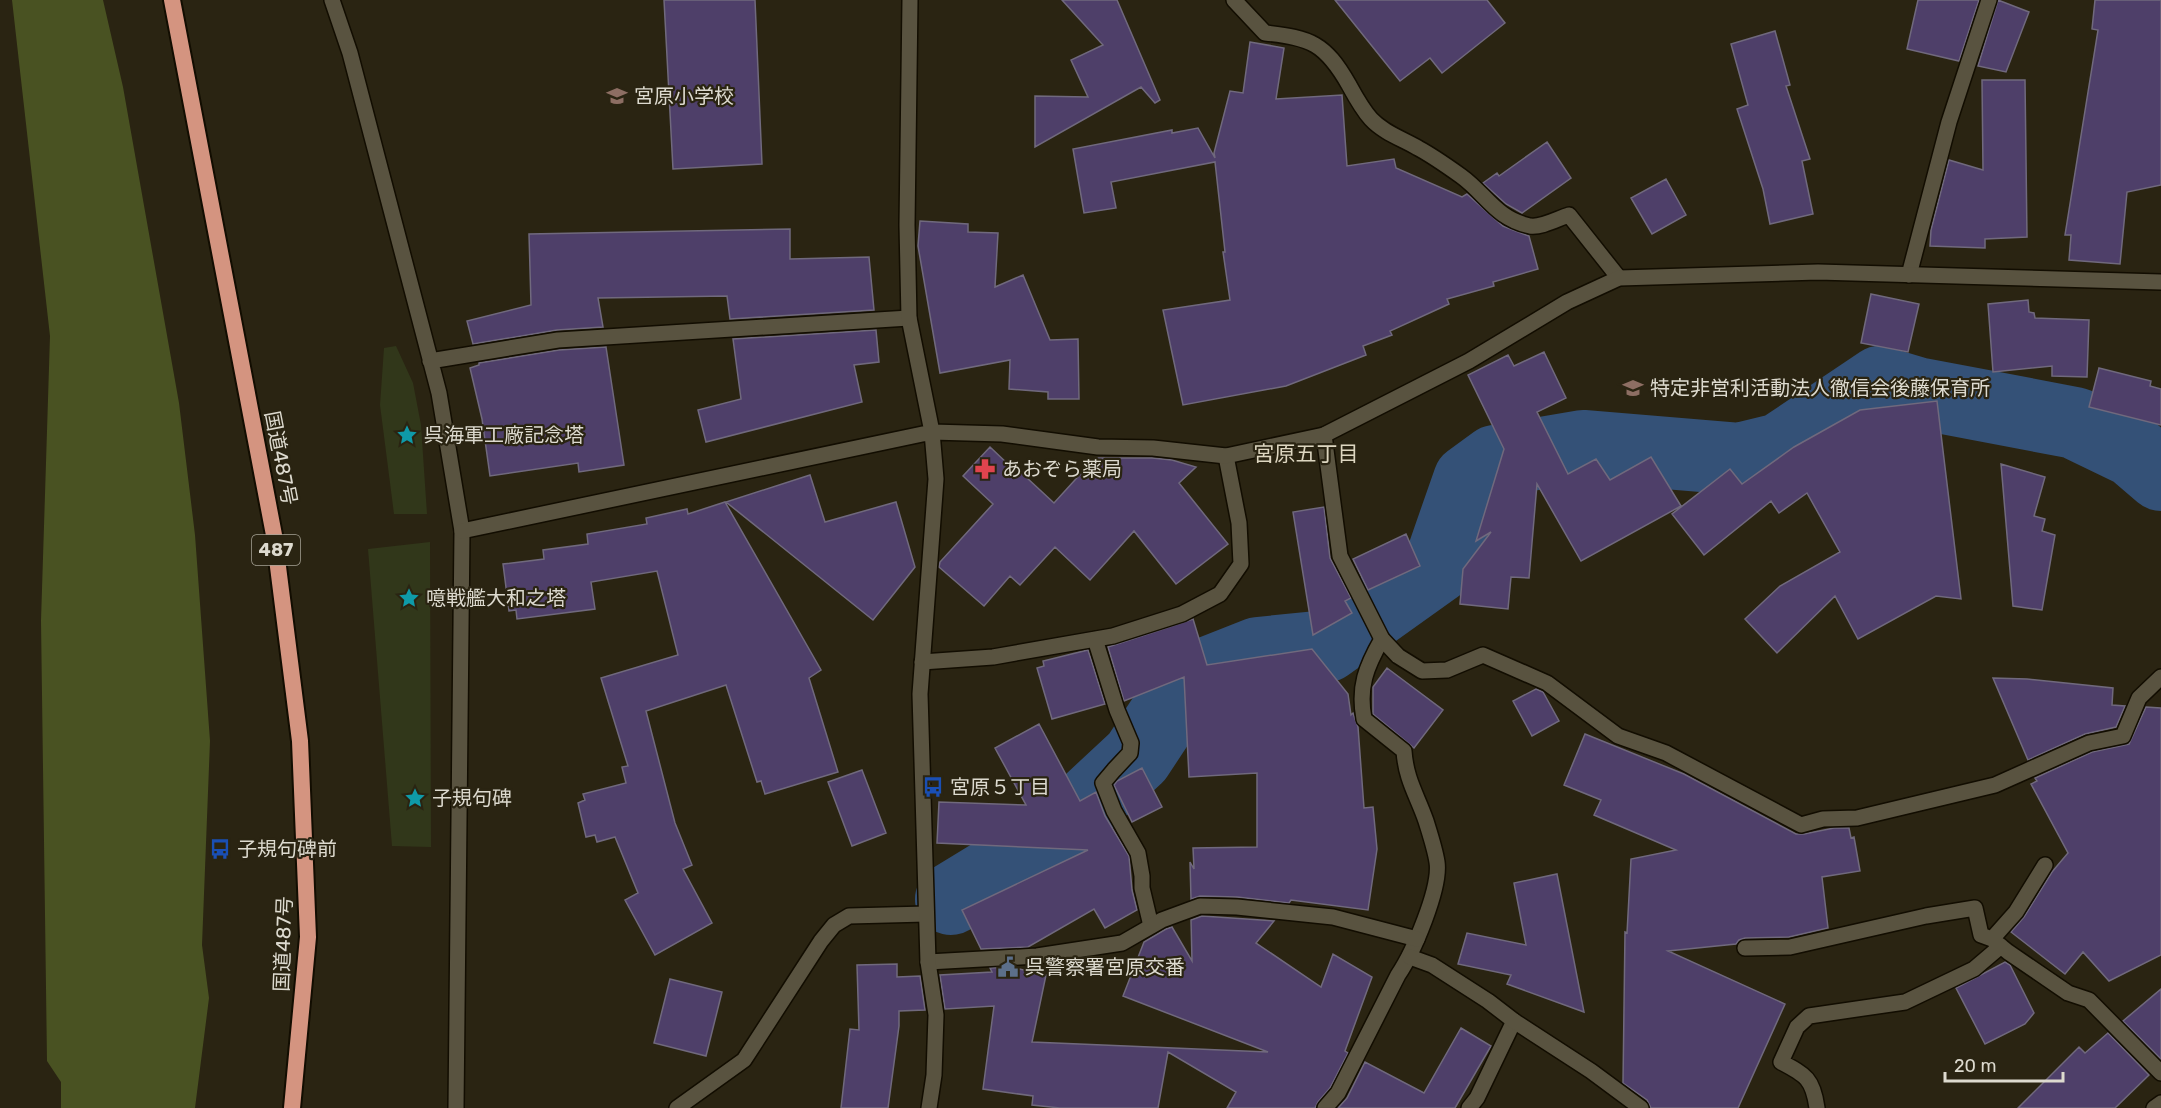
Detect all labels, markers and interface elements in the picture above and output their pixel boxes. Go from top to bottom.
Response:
school or university icon: 宮原小学校 [605,84,629,108]
place label: 宮原小学校 [634,84,734,108]
school or university icon: 特定非営利活動法人徹信会後藤保育所 [1621,376,1645,400]
place label: 特定非営利活動法人徹信会後藤保育所 [1650,376,1990,400]
street label: 国道487号 [260,409,302,507]
place icon: 呉海軍工廠記念塔 [395,423,419,447]
place label: 呉海軍工廠記念塔 [424,423,584,447]
district label: 宮原五丁目 [1254,441,1359,466]
pharmacy icon: あおぞら薬局 [973,457,997,481]
place label: あおぞら薬局 [1002,457,1122,481]
road number: 487 [252,535,300,565]
place icon: 噫戦艦大和之塔 [397,586,421,610]
place label: 噫戦艦大和之塔 [426,586,566,610]
bus stop icon: 宮原５丁目 [921,775,945,799]
place label: 宮原５丁目 [950,775,1050,799]
place icon: 子規句碑 [403,786,427,810]
place label: 子規句碑 [432,786,512,810]
bus stop icon: 子規句碑前 [208,837,232,861]
place label: 子規句碑前 [237,837,337,861]
street label: 国道487号 [269,896,297,992]
public building icon: 呉警察署宮原交番 [996,955,1020,979]
place label: 呉警察署宮原交番 [1025,955,1185,979]
scale bar [1945,1045,2064,1083]
text: 20 m [1954,1055,1996,1077]

